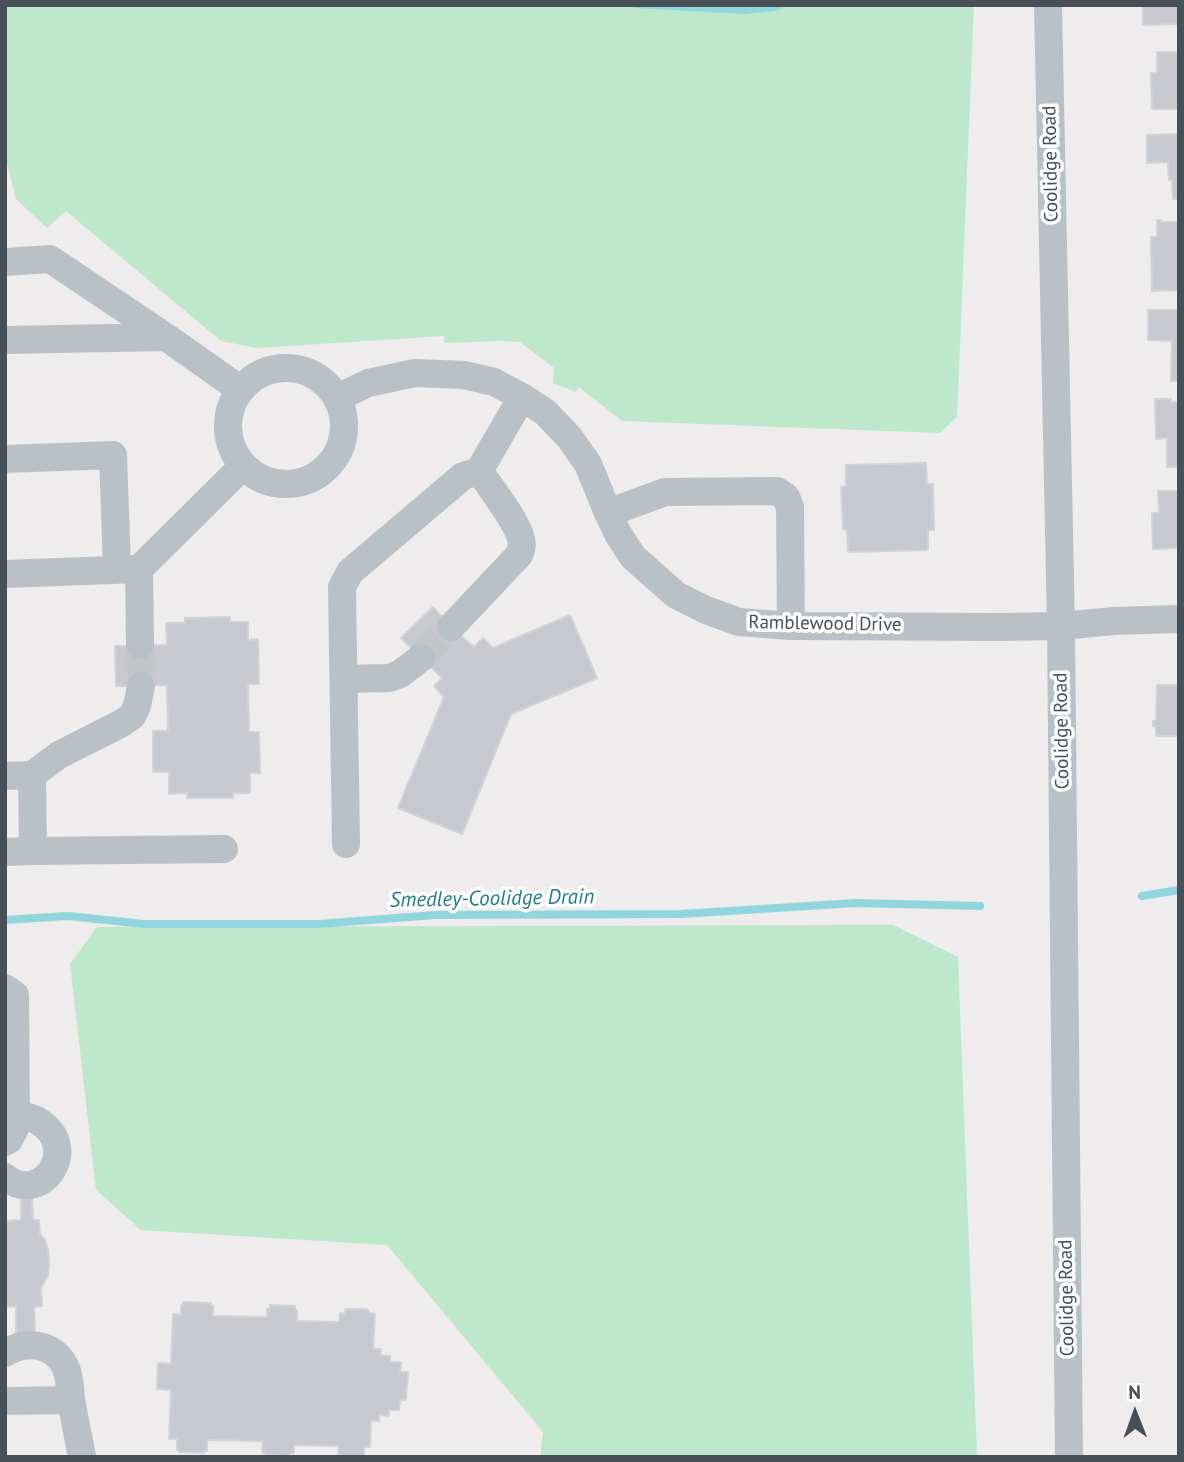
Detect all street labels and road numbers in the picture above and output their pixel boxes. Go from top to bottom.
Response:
street label: Coolidge Road [1039,106,1063,222]
street label: Ramblewood Drive [748,611,902,637]
street label: Coolidge Road [1050,673,1074,789]
street label: Coolidge Road [1055,1240,1079,1356]

